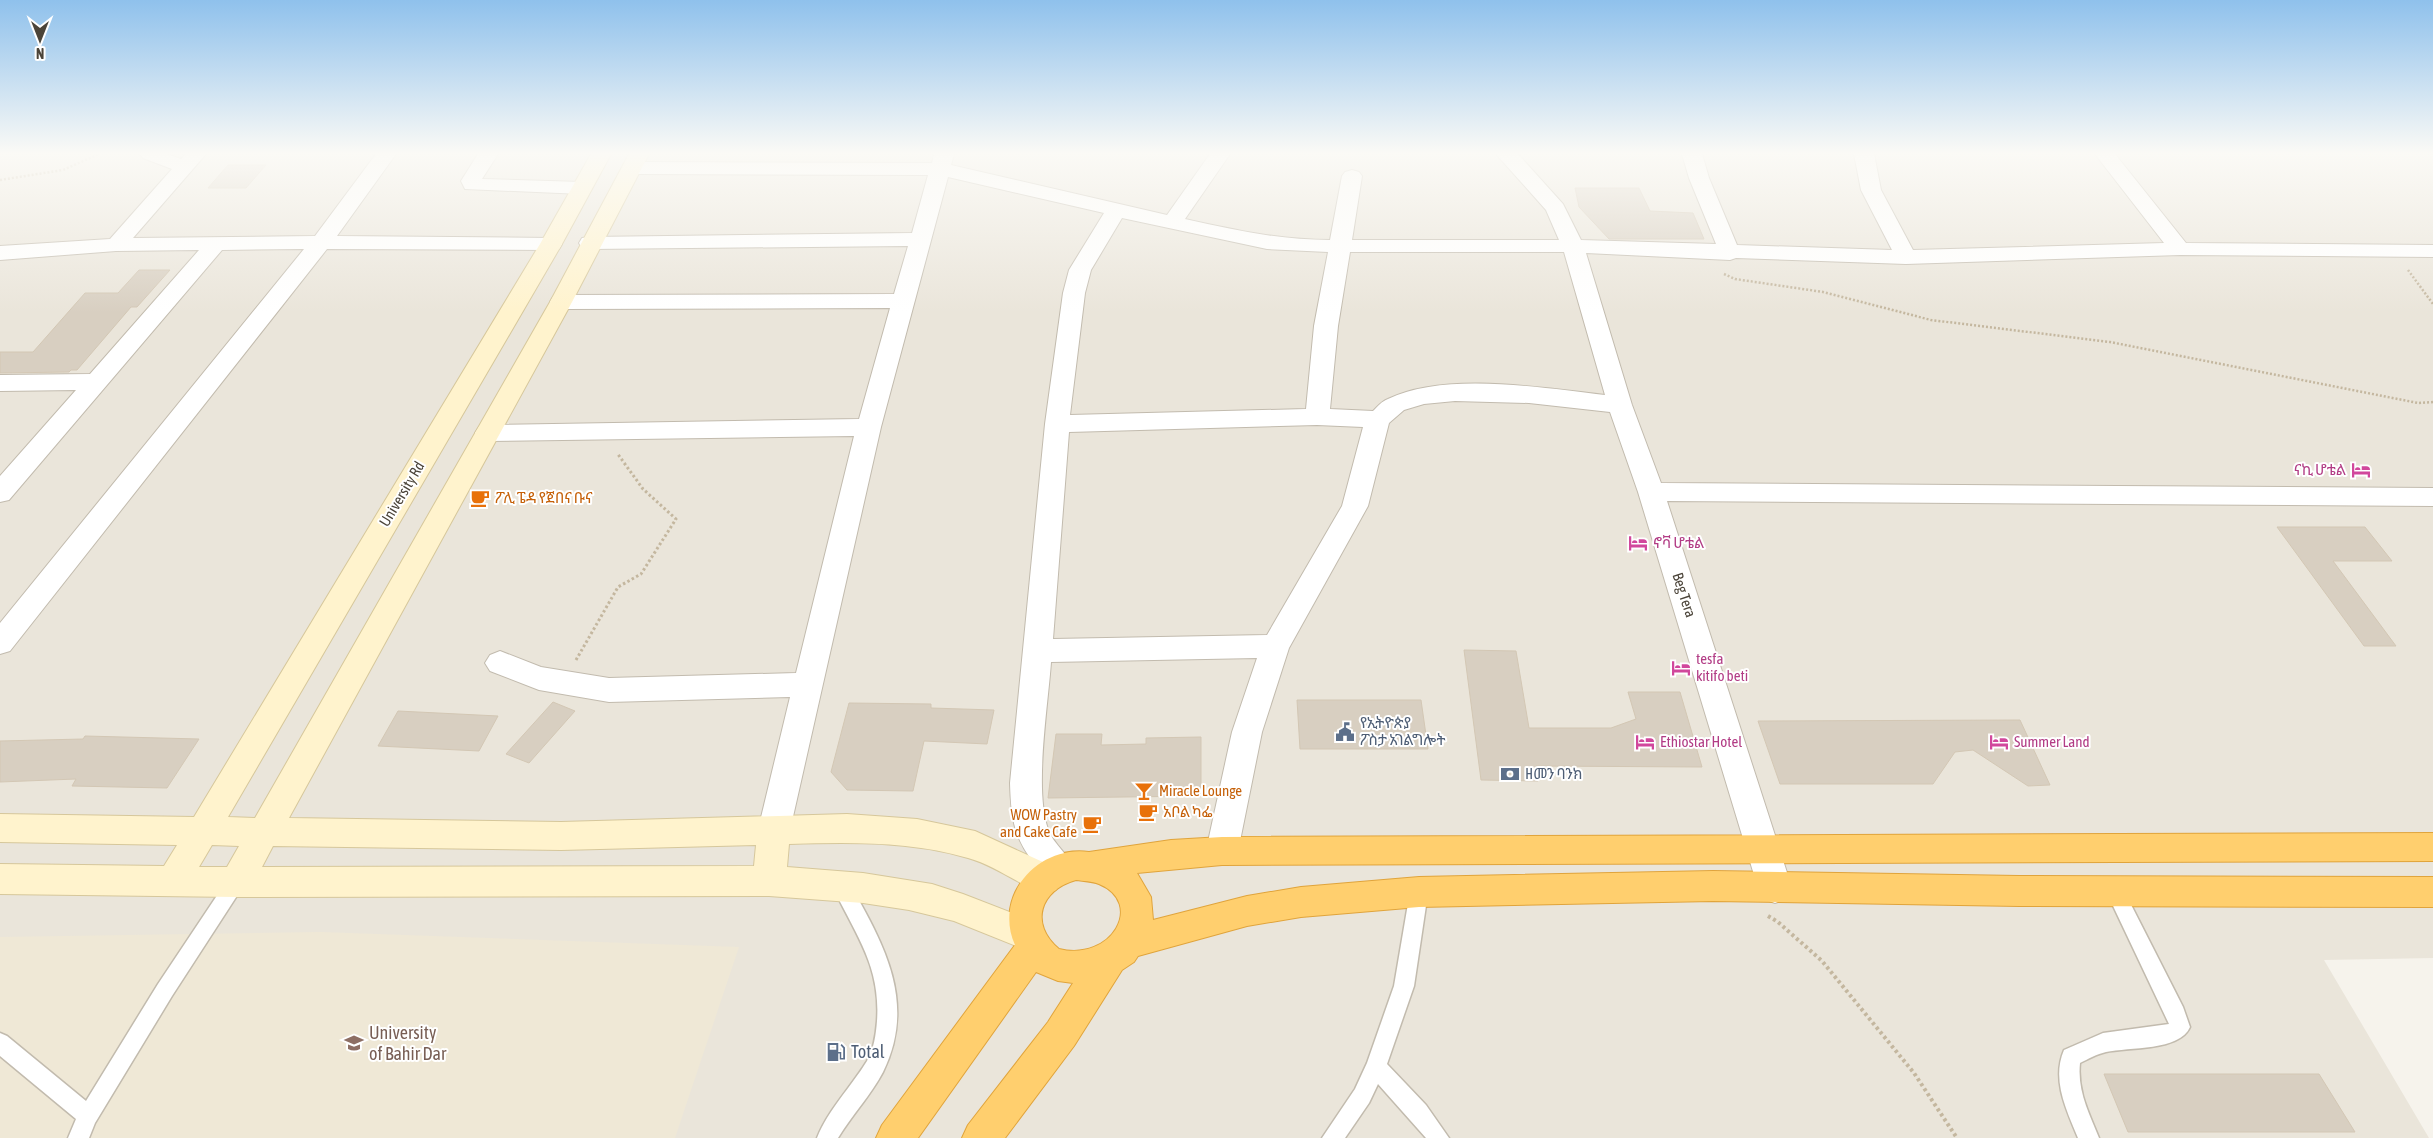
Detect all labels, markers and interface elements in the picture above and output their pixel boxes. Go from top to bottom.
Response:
north arrow [15,15,65,65]
text: N [36,45,44,61]
street label: University Rd [376,458,428,529]
hotel icon: ናኪ ሆቴል [2350,459,2372,481]
place label: ናኪ ሆቴል [2294,461,2346,478]
cafe icon: ፖሊ ፔዳ የጀበና ቡና [469,487,491,509]
place label: ፖሊ ፔዳ የጀበና ቡና [495,489,593,506]
hotel icon: ኖቫ ሆቴል [1627,532,1649,554]
place label: ኖቫ ሆቴል [1653,534,1704,551]
street label: Beg Tera [1669,570,1700,619]
place label: tesfa kitifo beti [1696,650,1748,684]
hotel icon: tesfa kitifo beti [1670,657,1692,679]
place label: የኢትዮጵያ ፖስታ አገልግሎት [1360,714,1446,748]
public building icon: የኢትዮጵያ ፖስታ አገልግሎት [1334,721,1356,743]
hotel icon: Ethiostar Hotel [1634,731,1656,753]
hotel icon: Summer Land [1988,731,2010,753]
place label: Ethiostar Hotel [1660,733,1742,750]
place label: Summer Land [2014,733,2090,750]
bank icon: ዘመን ባንክ [1499,763,1521,785]
place label: ዘመን ባንክ [1525,765,1583,782]
bar icon: Miracle Lounge [1133,780,1155,802]
place label: Miracle Lounge [1159,782,1242,799]
cafe icon: አቦል ካፌ [1137,801,1159,823]
place label: አቦል ካፌ [1163,803,1213,820]
place label: WOW Pastry and Cake Cafe [1000,806,1077,840]
cafe icon: WOW Pastry and Cake Cafe [1081,813,1103,835]
place label: University of Bahir Dar [369,1022,447,1064]
school or university icon: University of Bahir Dar [343,1032,365,1054]
fuel station icon: Total [825,1041,847,1063]
place label: Total [851,1041,885,1062]

